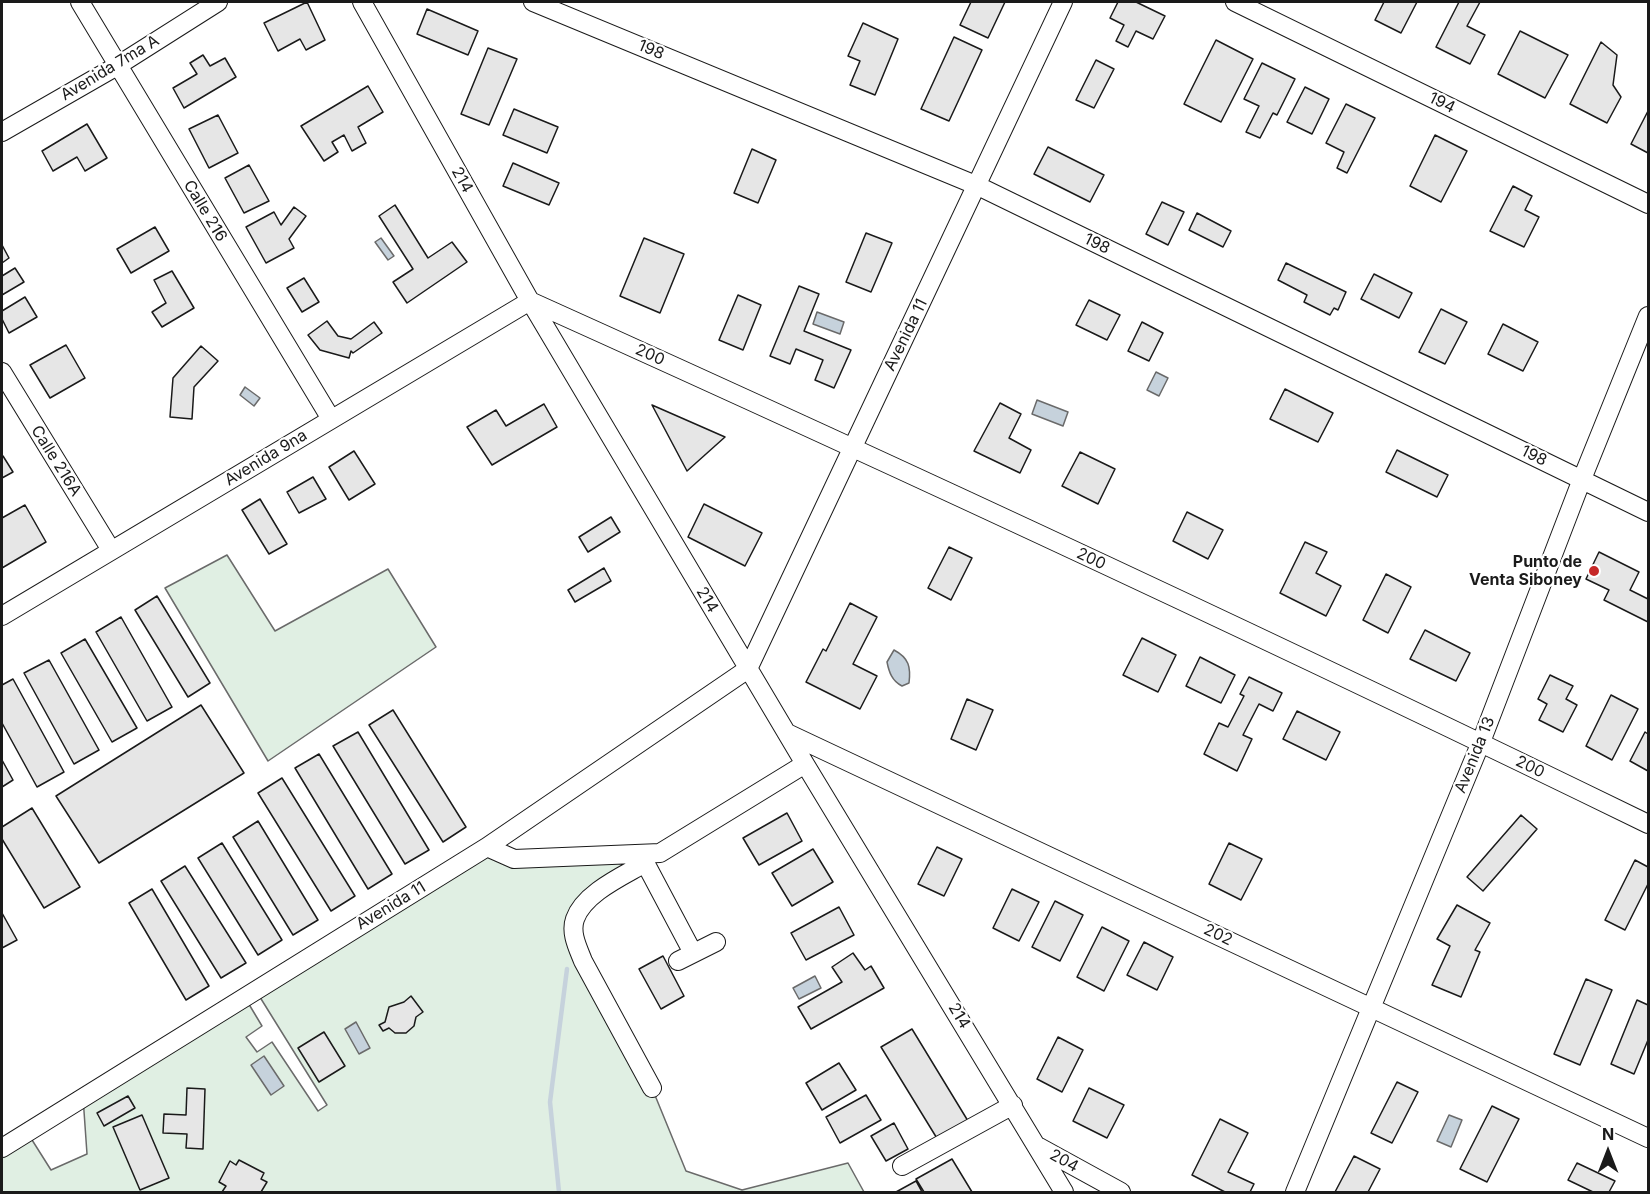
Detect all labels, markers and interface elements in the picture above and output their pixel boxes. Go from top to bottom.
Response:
street label: Avenida 7ma A [57,31,163,105]
street label: 198 [635,36,667,64]
street label: 194 [1426,89,1458,117]
street label: 214 [447,164,477,196]
street label: Calle 216 [179,177,231,245]
street label: 198 [1081,230,1113,258]
street label: Avenida 11 [880,296,932,374]
street label: 200 [632,340,668,370]
street label: Calle 216A [27,422,85,500]
street label: Avenida 9na [221,426,311,490]
street label: 198 [1518,442,1550,470]
street label: 200 [1073,544,1109,574]
place label: Punto de Venta Siboney [1469,552,1582,590]
marker: Punto de Venta Siboney [1587,564,1601,578]
street label: 214 [692,584,722,616]
street label: Avenida 13 [1451,714,1499,796]
street label: 200 [1512,752,1548,782]
street label: Avenida 11 [353,878,429,934]
street label: 202 [1201,920,1235,950]
street label: 214 [944,1000,974,1032]
north arrow [1578,1122,1638,1182]
text: N [1602,1124,1614,1144]
street label: 204 [1046,1145,1082,1177]

